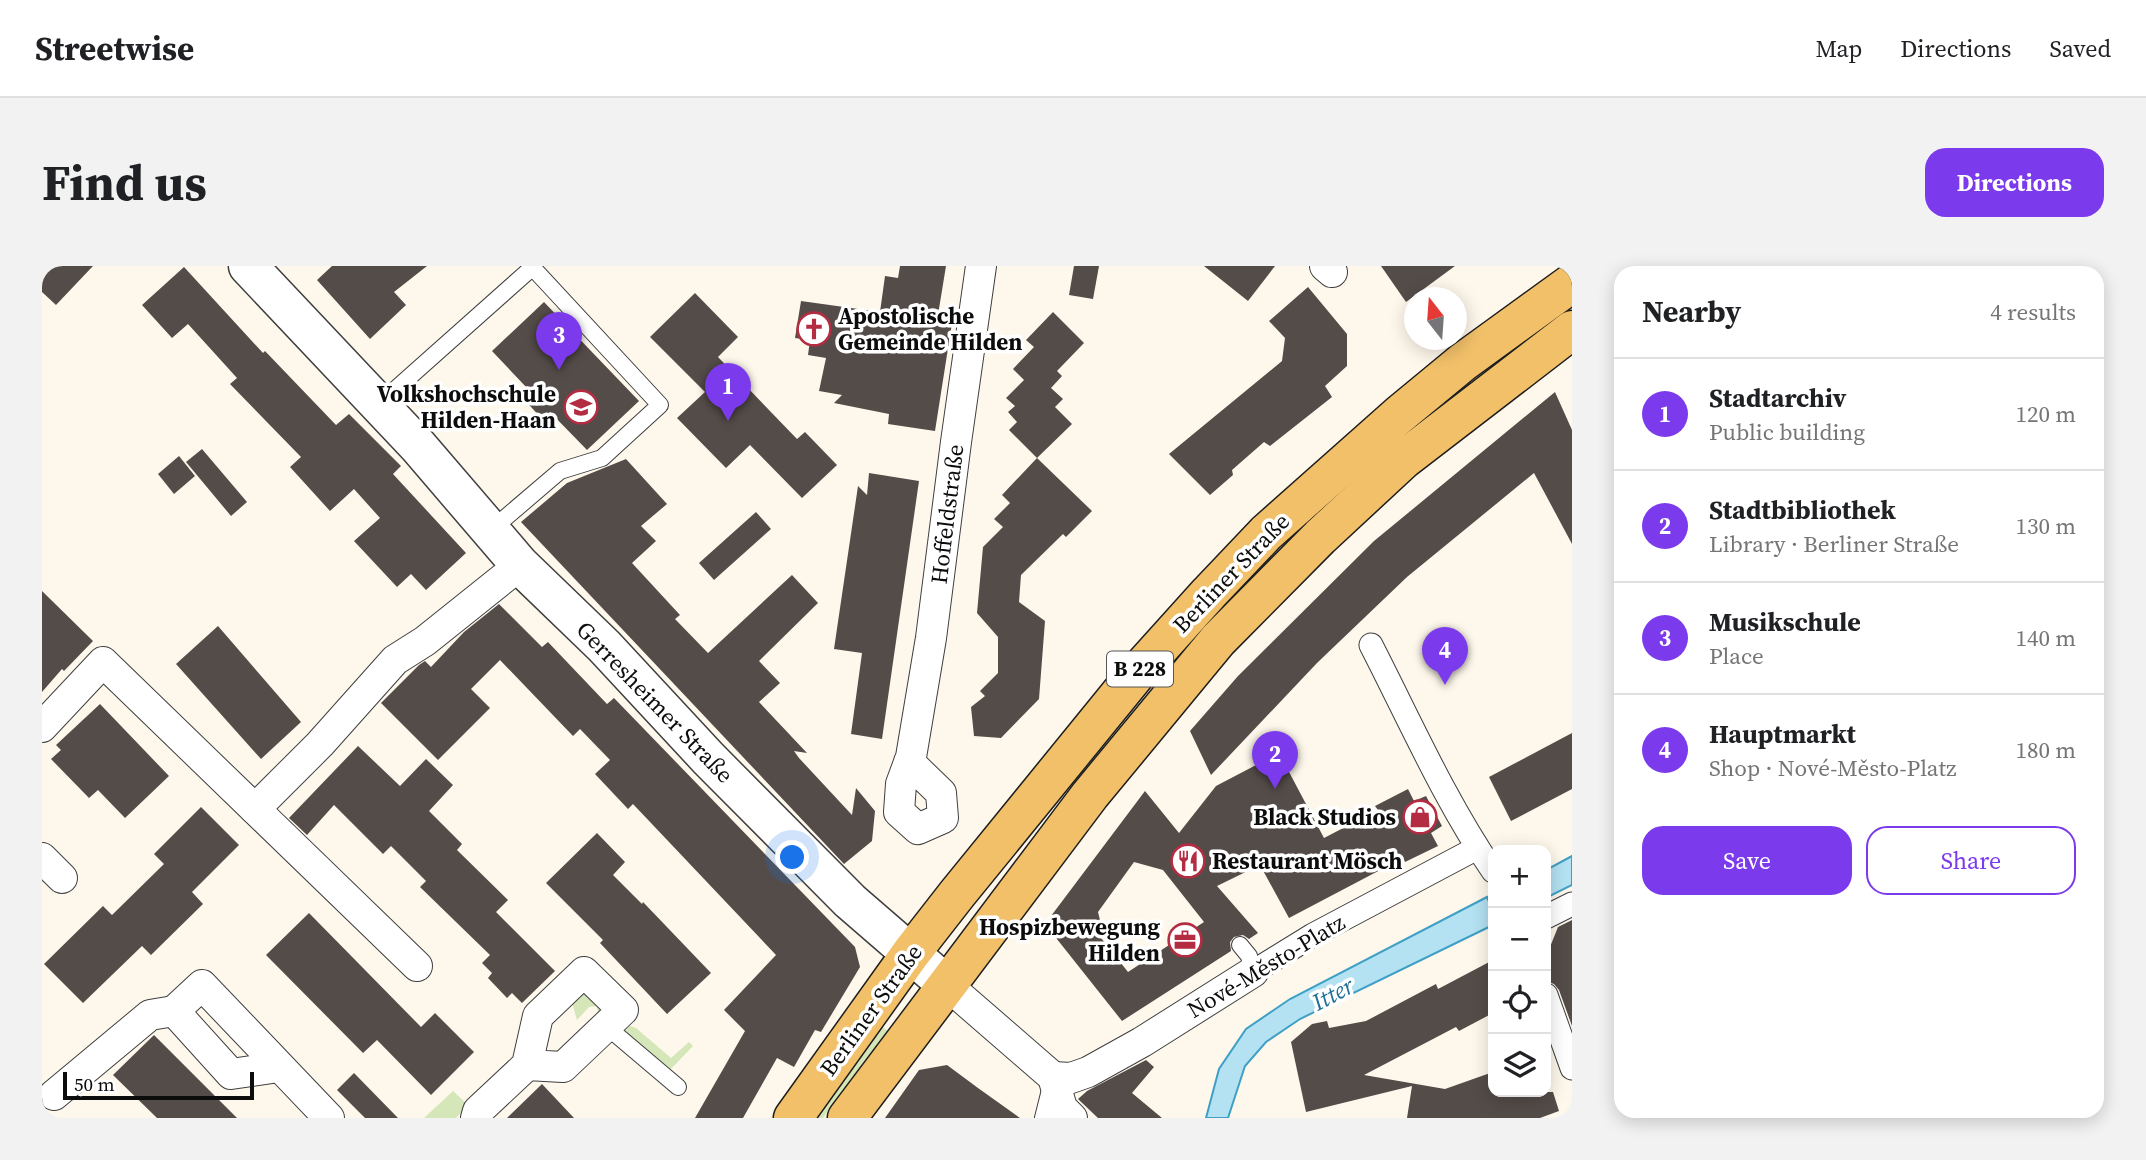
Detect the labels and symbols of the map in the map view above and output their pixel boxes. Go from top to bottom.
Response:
north arrow [1404,287,1467,350]
place label: Apostolische Gemeinde Hilden [838,300,1022,358]
church icon: Apostolische Gemeinde Hilden [795,310,833,348]
pin: 3 [536,312,582,370]
pin: 1 [705,363,751,421]
place label: Volkshochschule Hilden-Haan [377,378,556,436]
school or university icon: Volkshochschule Hilden-Haan [562,388,600,426]
street label: Hoffeldstraße [923,442,971,586]
street label: Berliner Straße [1165,506,1297,640]
street label: Gerresheimer Straße [569,614,741,790]
pin: 4 [1422,627,1468,685]
road number: B 228 [1107,652,1173,686]
pin: 2 [1252,731,1298,789]
shop icon: Black Studios [1401,798,1439,836]
place label: Black Studios [1253,801,1396,833]
your location [775,840,809,874]
restaurant icon: Restaurant Mösch [1169,842,1207,880]
place label: Restaurant Mösch [1212,845,1402,877]
street label: Nové-Město-Platz [1181,906,1351,1026]
place label: Hospizbewegung Hilden [979,911,1161,969]
office icon: Hospizbewegung Hilden [1166,921,1204,959]
street label: Berliner Straße [812,938,930,1082]
water label: Itter [1305,968,1361,1019]
scale bar [63,1069,254,1101]

